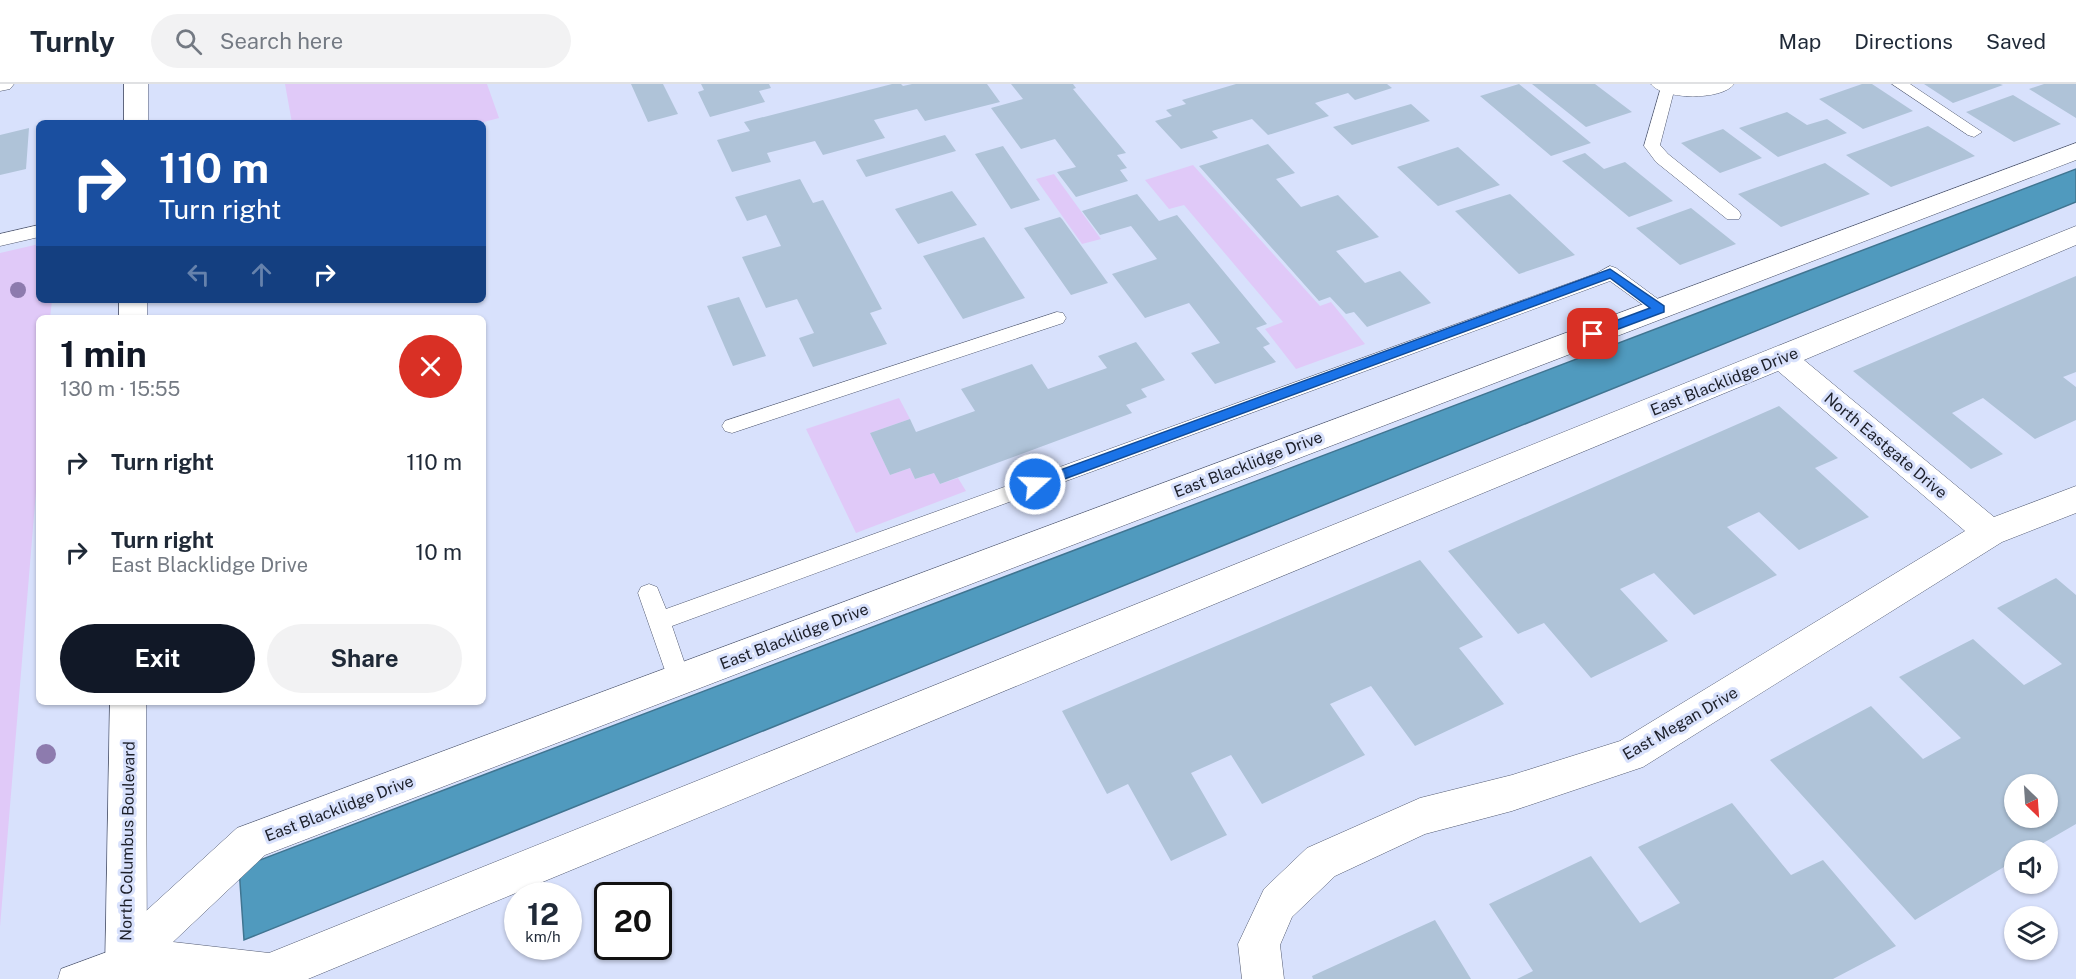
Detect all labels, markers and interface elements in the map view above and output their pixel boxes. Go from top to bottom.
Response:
search box [151,14,571,68]
text: Turnly [30,25,115,58]
icon: search [172,25,205,58]
text: Search here [220,28,343,54]
text: Map [1779,29,1821,54]
text: Directions [1854,29,1953,54]
text: Saved [1986,29,2046,54]
text: 110 m [159,143,269,192]
icon: right [60,144,138,222]
text: Turn right [159,193,282,225]
icon: left [182,258,215,291]
icon: ahead [245,258,278,291]
icon: right [308,258,341,291]
pin [1567,308,1618,359]
icon: arrive [1576,317,1609,350]
text: 1 min [60,333,147,375]
button: close [399,335,462,398]
street label: East Blacklidge Drive [1648,343,1801,420]
text: 130 m · 15:55 [60,377,180,401]
street label: North Eastgate Drive [1820,388,1951,502]
street label: East Blacklidge Drive [1171,427,1325,502]
icon: right [60,446,93,479]
text: Turn right [111,449,214,475]
text: 110 m [406,449,462,475]
position arrow [1003,452,1067,516]
text: Turn right [111,527,214,553]
icon: right [60,536,93,569]
text: 10 m [415,539,462,565]
text: East Blacklidge Drive [111,553,308,577]
street label: East Blacklidge Drive [717,599,871,674]
button: Exit [60,624,255,693]
button: Share [267,624,462,693]
street label: East Megan Drive [1619,683,1741,764]
street label: North Columbus Boulevard [116,741,139,941]
street label: East Blacklidge Drive [262,771,416,846]
north arrow [2004,774,2058,828]
map controls [2004,774,2058,960]
button: sound [2004,840,2058,894]
speed limit sign: 20 [594,882,672,960]
text: 12 [527,896,559,932]
button: layers [2004,906,2058,960]
text: km/h [525,928,561,945]

